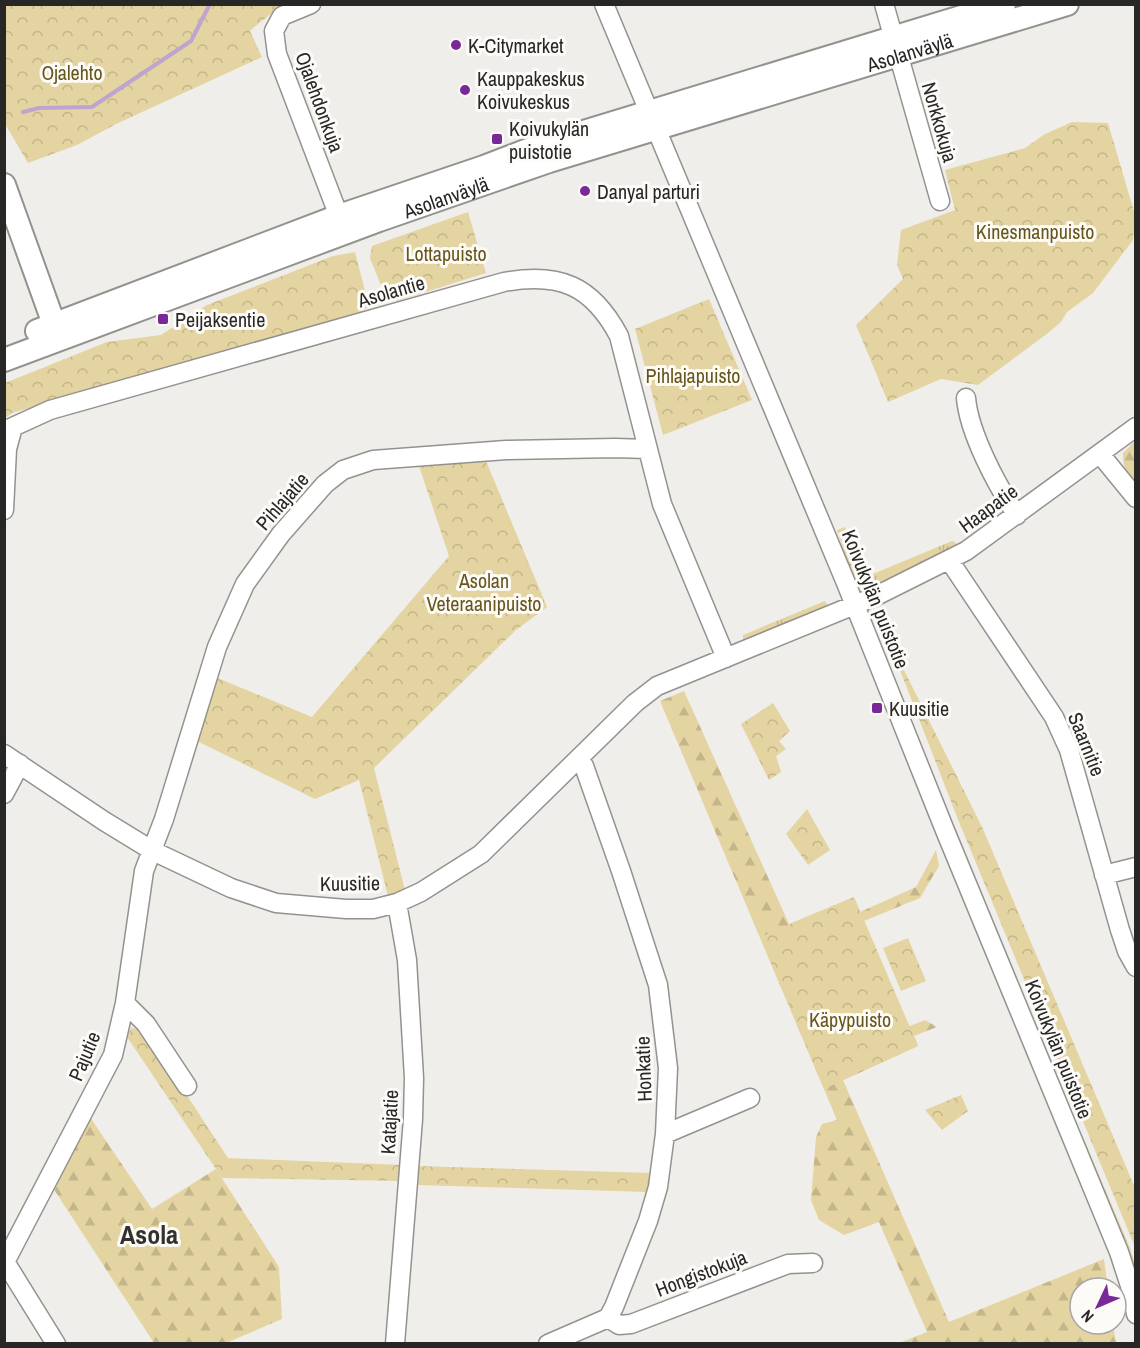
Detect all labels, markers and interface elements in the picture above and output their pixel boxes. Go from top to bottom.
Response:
street label: Asolanväylä [862,26,956,78]
place label: K-Citymarket [468,32,564,59]
marker: K-Citymarket [449,38,463,52]
street label: Ojalehdonkuja [289,48,351,156]
park label: Ojalehto [41,59,103,86]
place label: Kauppakeskus Koivukeskus [477,65,585,115]
street label: Norkkokuja [916,79,964,165]
marker: Kauppakeskus Koivukeskus [458,83,472,97]
place label: Koivukylän puistotie [509,115,589,165]
marker: Koivukylän puistotie [490,132,504,146]
street label: Asolanväylä [399,170,492,224]
place label: Danyal parturi [597,178,700,205]
marker: Danyal parturi [578,184,592,198]
park label: Kinesmanpuisto [976,218,1094,245]
park label: Lottapuisto [405,240,487,267]
street label: Asolantie [353,269,428,314]
place label: Peijaksentie [175,306,265,333]
marker: Peijaksentie [156,312,170,326]
park label: Pihlajapuisto [646,362,740,389]
street label: Pihlajatie [249,466,315,536]
street label: Haapatie [953,478,1023,538]
street label: Koivukylän puistotie [836,525,916,673]
park label: Asolan Veteraanipuisto [427,567,541,617]
place label: Kuusitie [889,695,949,722]
marker: Kuusitie [870,701,884,715]
street label: Saarnitie [1062,708,1112,780]
street label: Kuusitie [320,869,380,897]
street label: Koivukylän puistotie [1019,975,1099,1123]
park label: Käpypuisto [809,1006,891,1033]
street label: Pajutie [62,1027,106,1085]
street label: Honkatie [628,1036,658,1102]
street label: Katajatie [374,1089,404,1155]
district label: Asola [120,1217,178,1252]
street label: Hongistokuja [651,1243,751,1303]
north arrow [1068,1276,1128,1336]
text: N [1076,1305,1098,1327]

